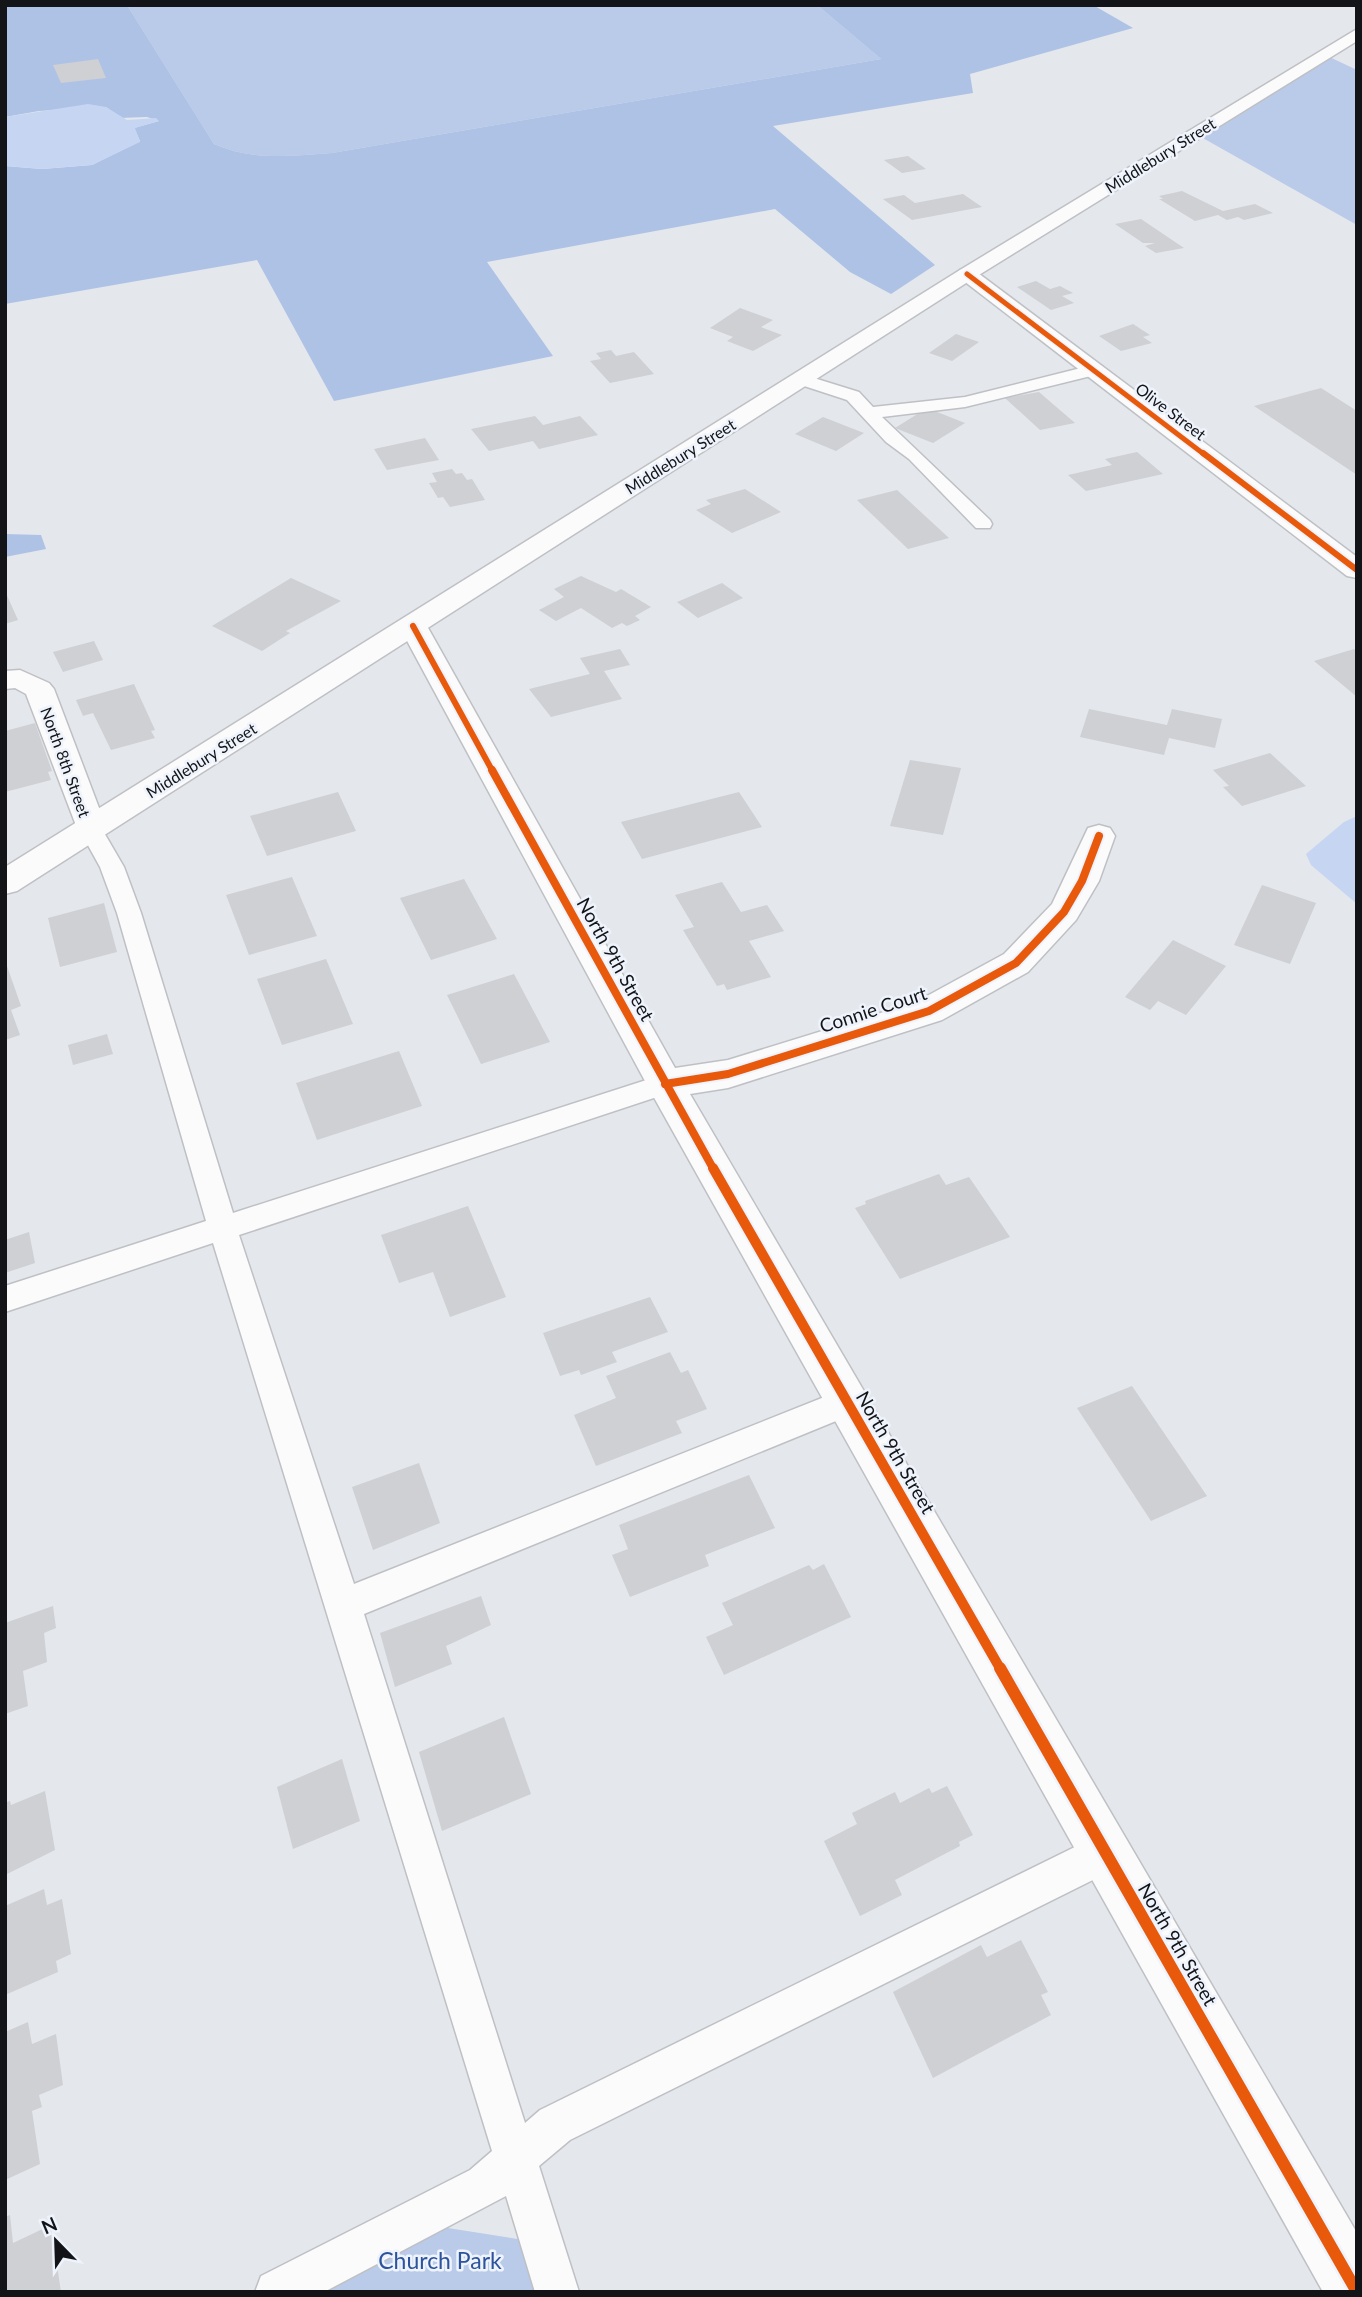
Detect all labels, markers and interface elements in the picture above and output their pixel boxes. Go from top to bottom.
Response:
street label: Middlebury Street [1101,113,1219,197]
street label: Olive Street [1132,378,1210,444]
street label: Middlebury Street [621,414,739,498]
street label: North 8th Street [37,704,95,820]
street label: Middlebury Street [142,718,260,802]
street label: North 9th Street [573,893,659,1025]
street label: Connie Court [816,981,930,1037]
street label: North 9th Street [852,1387,940,1517]
street label: North 9th Street [1134,1879,1222,2009]
north arrow [21,2206,91,2276]
text: N [38,2211,60,2238]
park label: Church Park [378,2246,502,2274]

